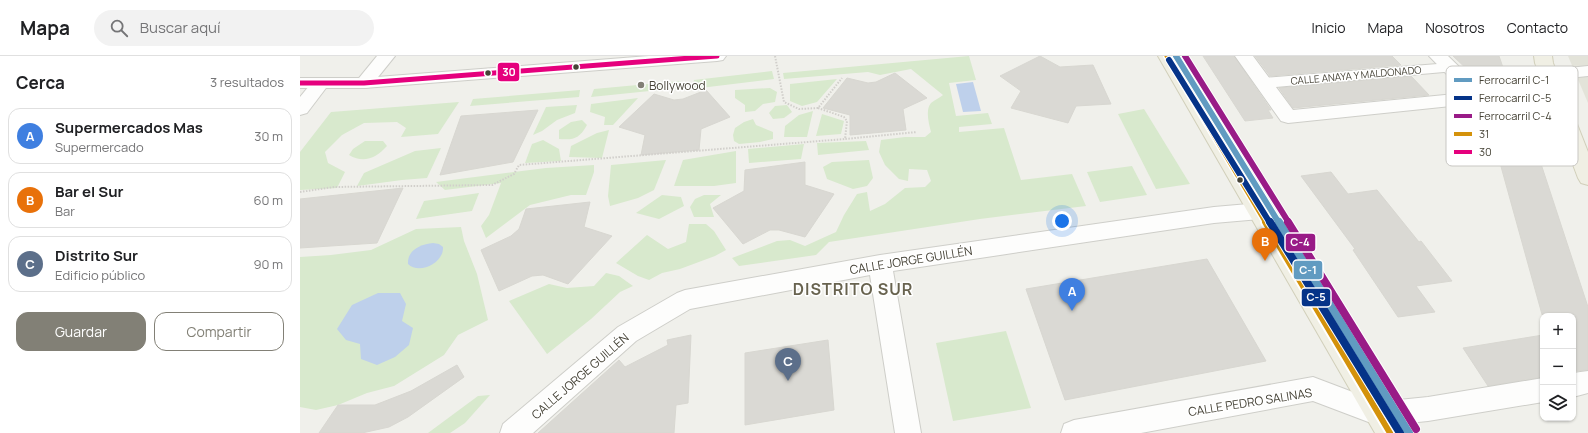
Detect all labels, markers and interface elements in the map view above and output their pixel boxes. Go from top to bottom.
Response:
search box [94,10,374,46]
text: Mapa [20,15,70,41]
icon: search [108,17,130,39]
text: Buscar aquí [140,17,220,38]
text: Inicio [1312,18,1346,37]
text: Mapa [1368,18,1403,37]
text: Nosotros [1425,18,1485,37]
text: Contacto [1507,18,1568,37]
line badge: 30 [497,62,520,82]
unlabelled marker [571,62,581,72]
street label: CALLE ANAYA Y MALDONADO [1290,62,1422,88]
text: 30 [502,64,516,79]
legend [1446,66,1578,166]
unlabelled marker [483,68,493,78]
text: Cerca [16,71,65,94]
text: Ferrocarril C-1 [1479,72,1549,87]
text: 3 resultados [210,73,284,91]
place label: Bollywood [649,77,706,94]
marker: Bollywood [636,80,646,90]
text: Ferrocarril C-5 [1479,90,1551,105]
text: Ferrocarril C-4 [1479,108,1552,123]
text: Supermercados Mas [55,117,203,138]
text: 31 [1479,126,1489,141]
text: A [26,127,34,145]
text: 30 m [254,127,283,145]
text: Supermercado [55,138,144,156]
text: 30 [1479,144,1492,159]
unlabelled marker [1235,175,1245,185]
text: Bar el Sur [55,181,124,202]
text: B [26,191,34,209]
text: 60 m [253,191,283,209]
text: Bar [55,202,75,220]
your location [1052,211,1072,231]
pin: B [1252,228,1278,261]
line badge: C-4 [1285,233,1316,252]
text: C-4 [1290,234,1310,249]
street label: CALLE JORGE GUILLÉN [848,242,974,278]
text: Distrito Sur [55,245,138,266]
text: C [25,255,35,273]
text: 90 m [253,255,283,273]
line badge: C-1 [1293,260,1323,280]
text: C-1 [1299,262,1317,277]
text: Edificio público [55,266,145,284]
district label: DISTRITO SUR [793,278,913,300]
pin: A [1059,278,1085,311]
line badge: C-5 [1301,288,1331,307]
text: C-5 [1306,289,1326,304]
button: Guardar [16,312,146,351]
button: Compartir [154,312,284,351]
map controls [1540,313,1576,421]
button: + [1540,313,1576,349]
street label: CALLE JORGE GUILLÉN [528,329,632,423]
pin: C [775,348,801,381]
button: − [1540,349,1576,385]
street label: CALLE PEDRO SALINAS [1187,384,1313,420]
button: layers [1540,385,1576,421]

